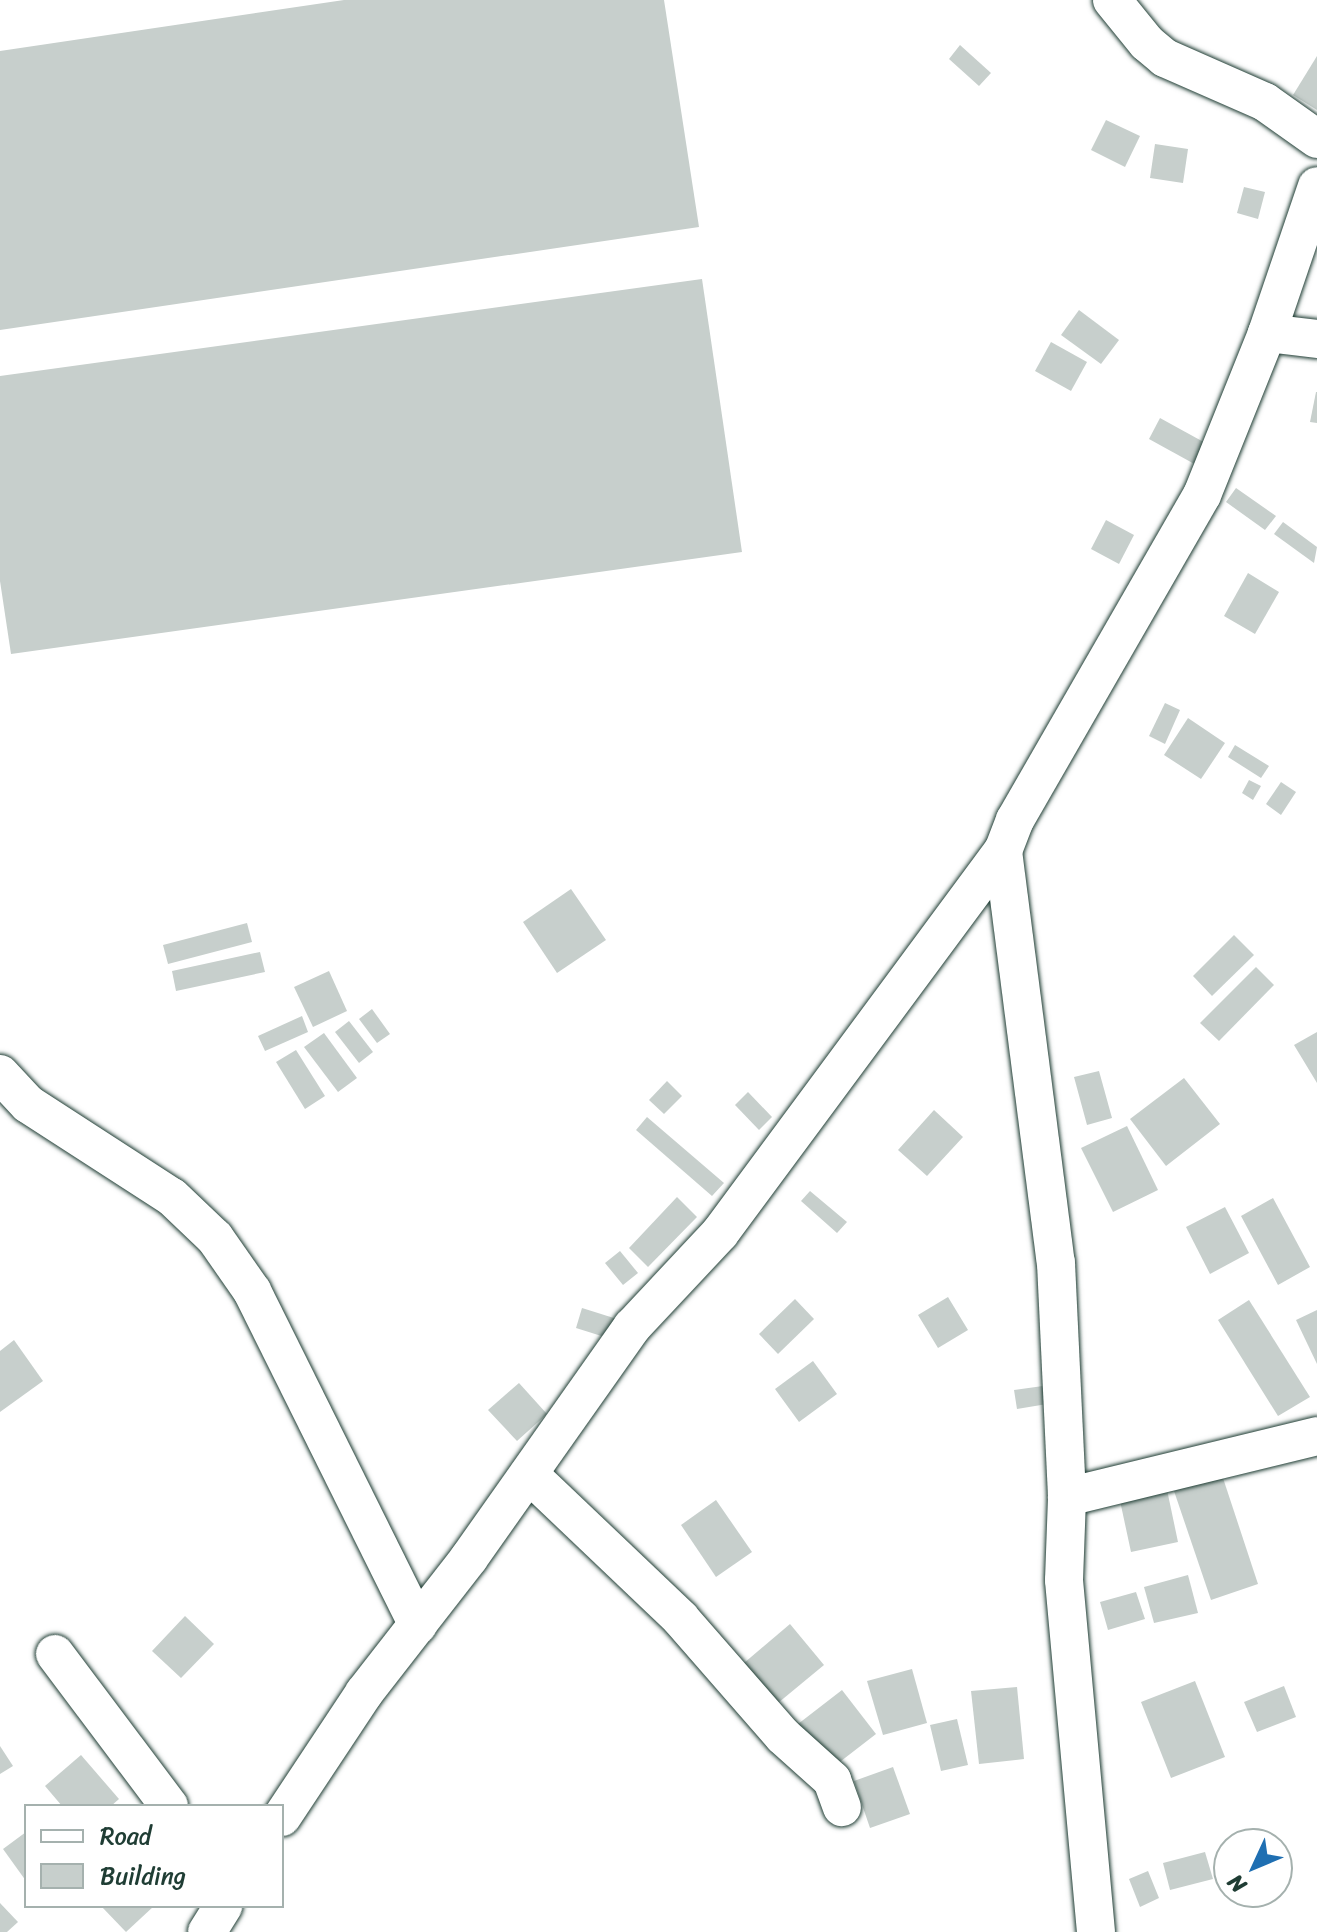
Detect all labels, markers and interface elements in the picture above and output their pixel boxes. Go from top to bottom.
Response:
legend [24,1804,284,1908]
text: Road [100,1815,151,1857]
north arrow [1213,1828,1293,1908]
text: Building [100,1855,186,1897]
text: N [1217,1865,1256,1903]

